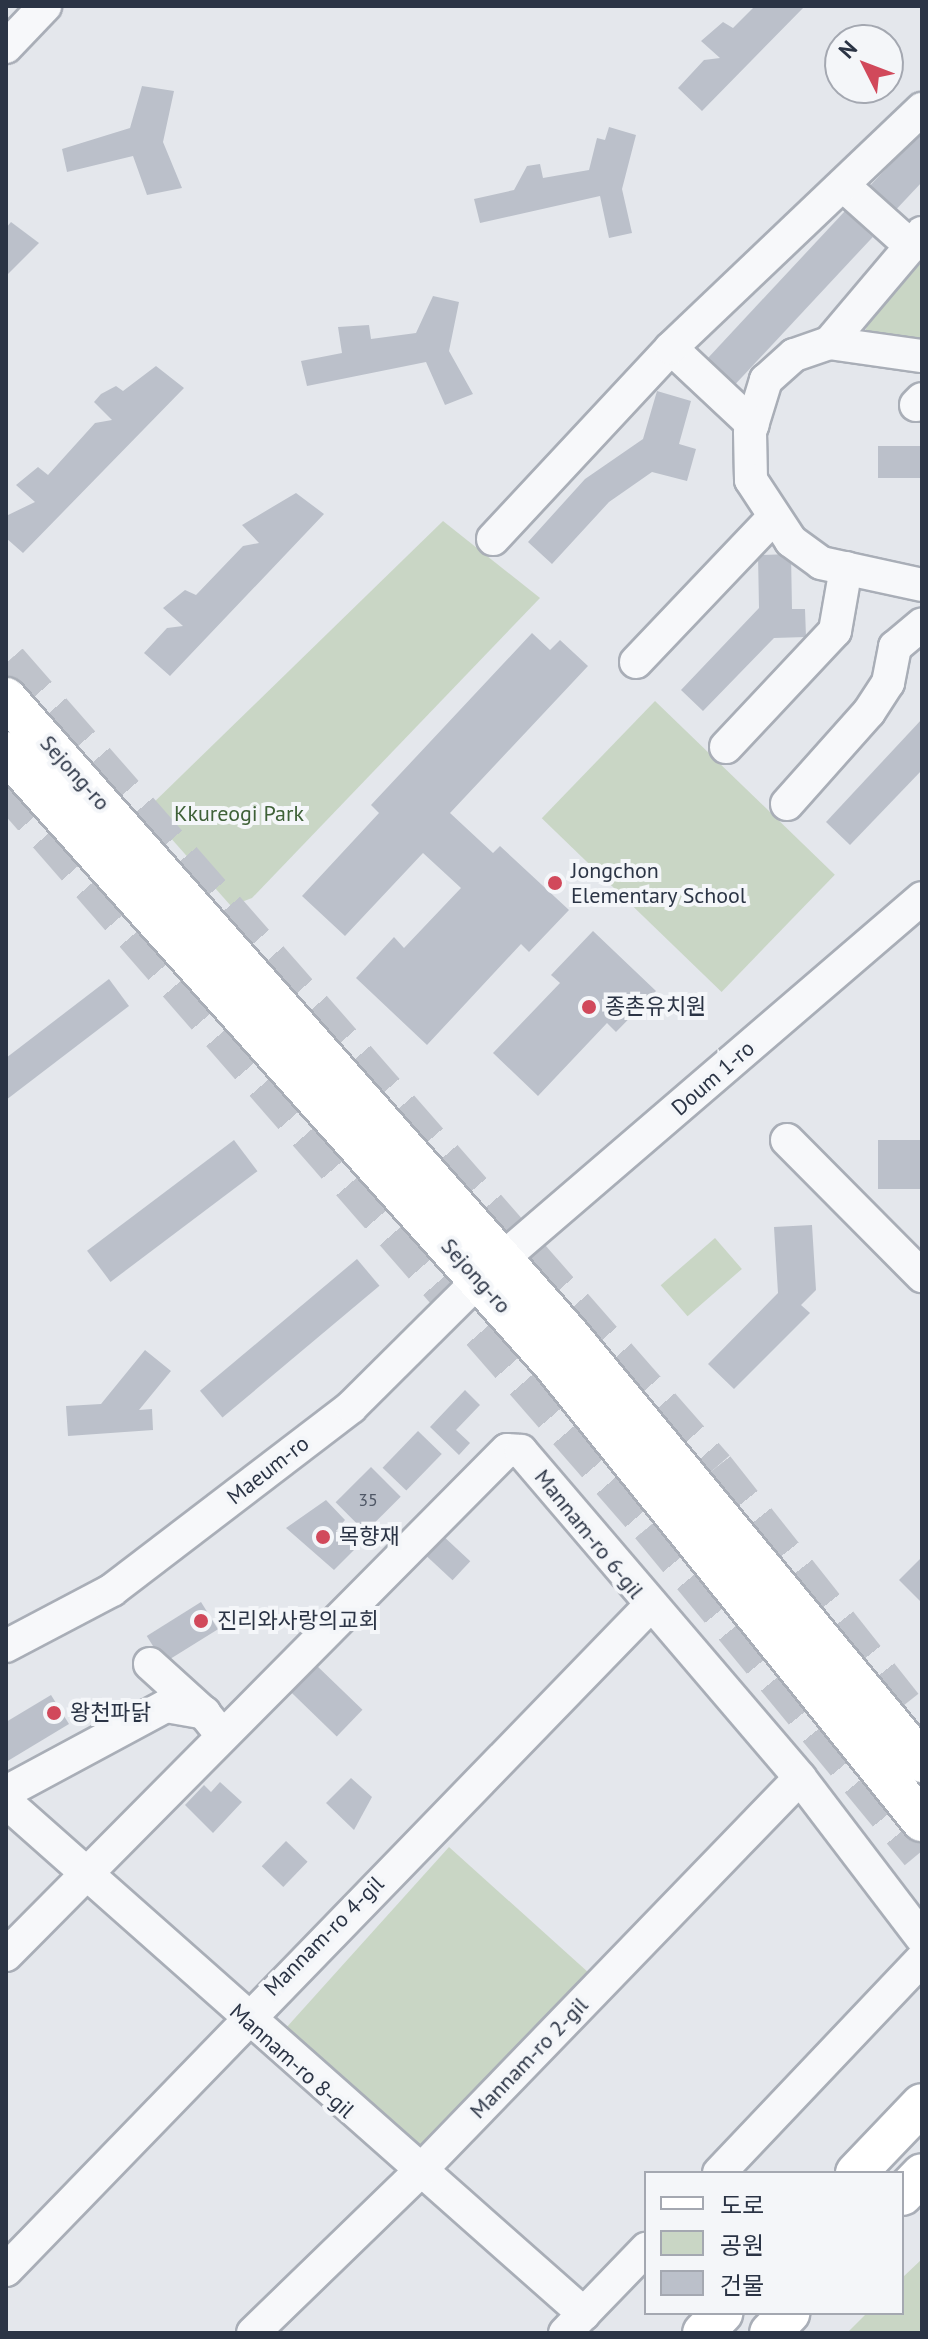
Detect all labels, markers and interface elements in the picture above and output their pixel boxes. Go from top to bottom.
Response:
north arrow [824,24,904,104]
text: N [832,35,863,64]
street label: Sejong-ro [35,730,115,816]
park label: Kkureogi Park [174,801,304,827]
place label: Jongchon Elementary School [571,857,747,908]
marker: Jongchon Elementary School [546,874,564,892]
place label: 종촌유치원 [605,994,706,1020]
marker: 종촌유치원 [580,998,598,1016]
street label: Doum 1-ro [666,1035,760,1121]
street label: Sejong-ro [436,1233,516,1319]
street label: Maeum-ro [222,1430,314,1510]
street label: Mannam-ro 6-gil [529,1464,649,1604]
house number: 35 [358,1489,378,1511]
place label: 목향재 [339,1524,400,1550]
marker: 목향재 [314,1528,332,1546]
place label: 진리와사랑의교회 [217,1608,379,1634]
marker: 진리와사랑의교회 [192,1612,210,1630]
place label: 왕천파닭 [70,1700,151,1726]
marker: 왕천파닭 [45,1704,63,1722]
street label: Mannam-ro 4-gil [259,1871,389,2001]
street label: Mannam-ro 2-gil [465,1992,593,2124]
street label: Mannam-ro 8-gil [224,1998,360,2124]
legend [644,2171,904,2315]
text: 도로 [720,2190,764,2221]
text: 공원 [720,2230,764,2261]
text: 건물 [720,2270,764,2301]

